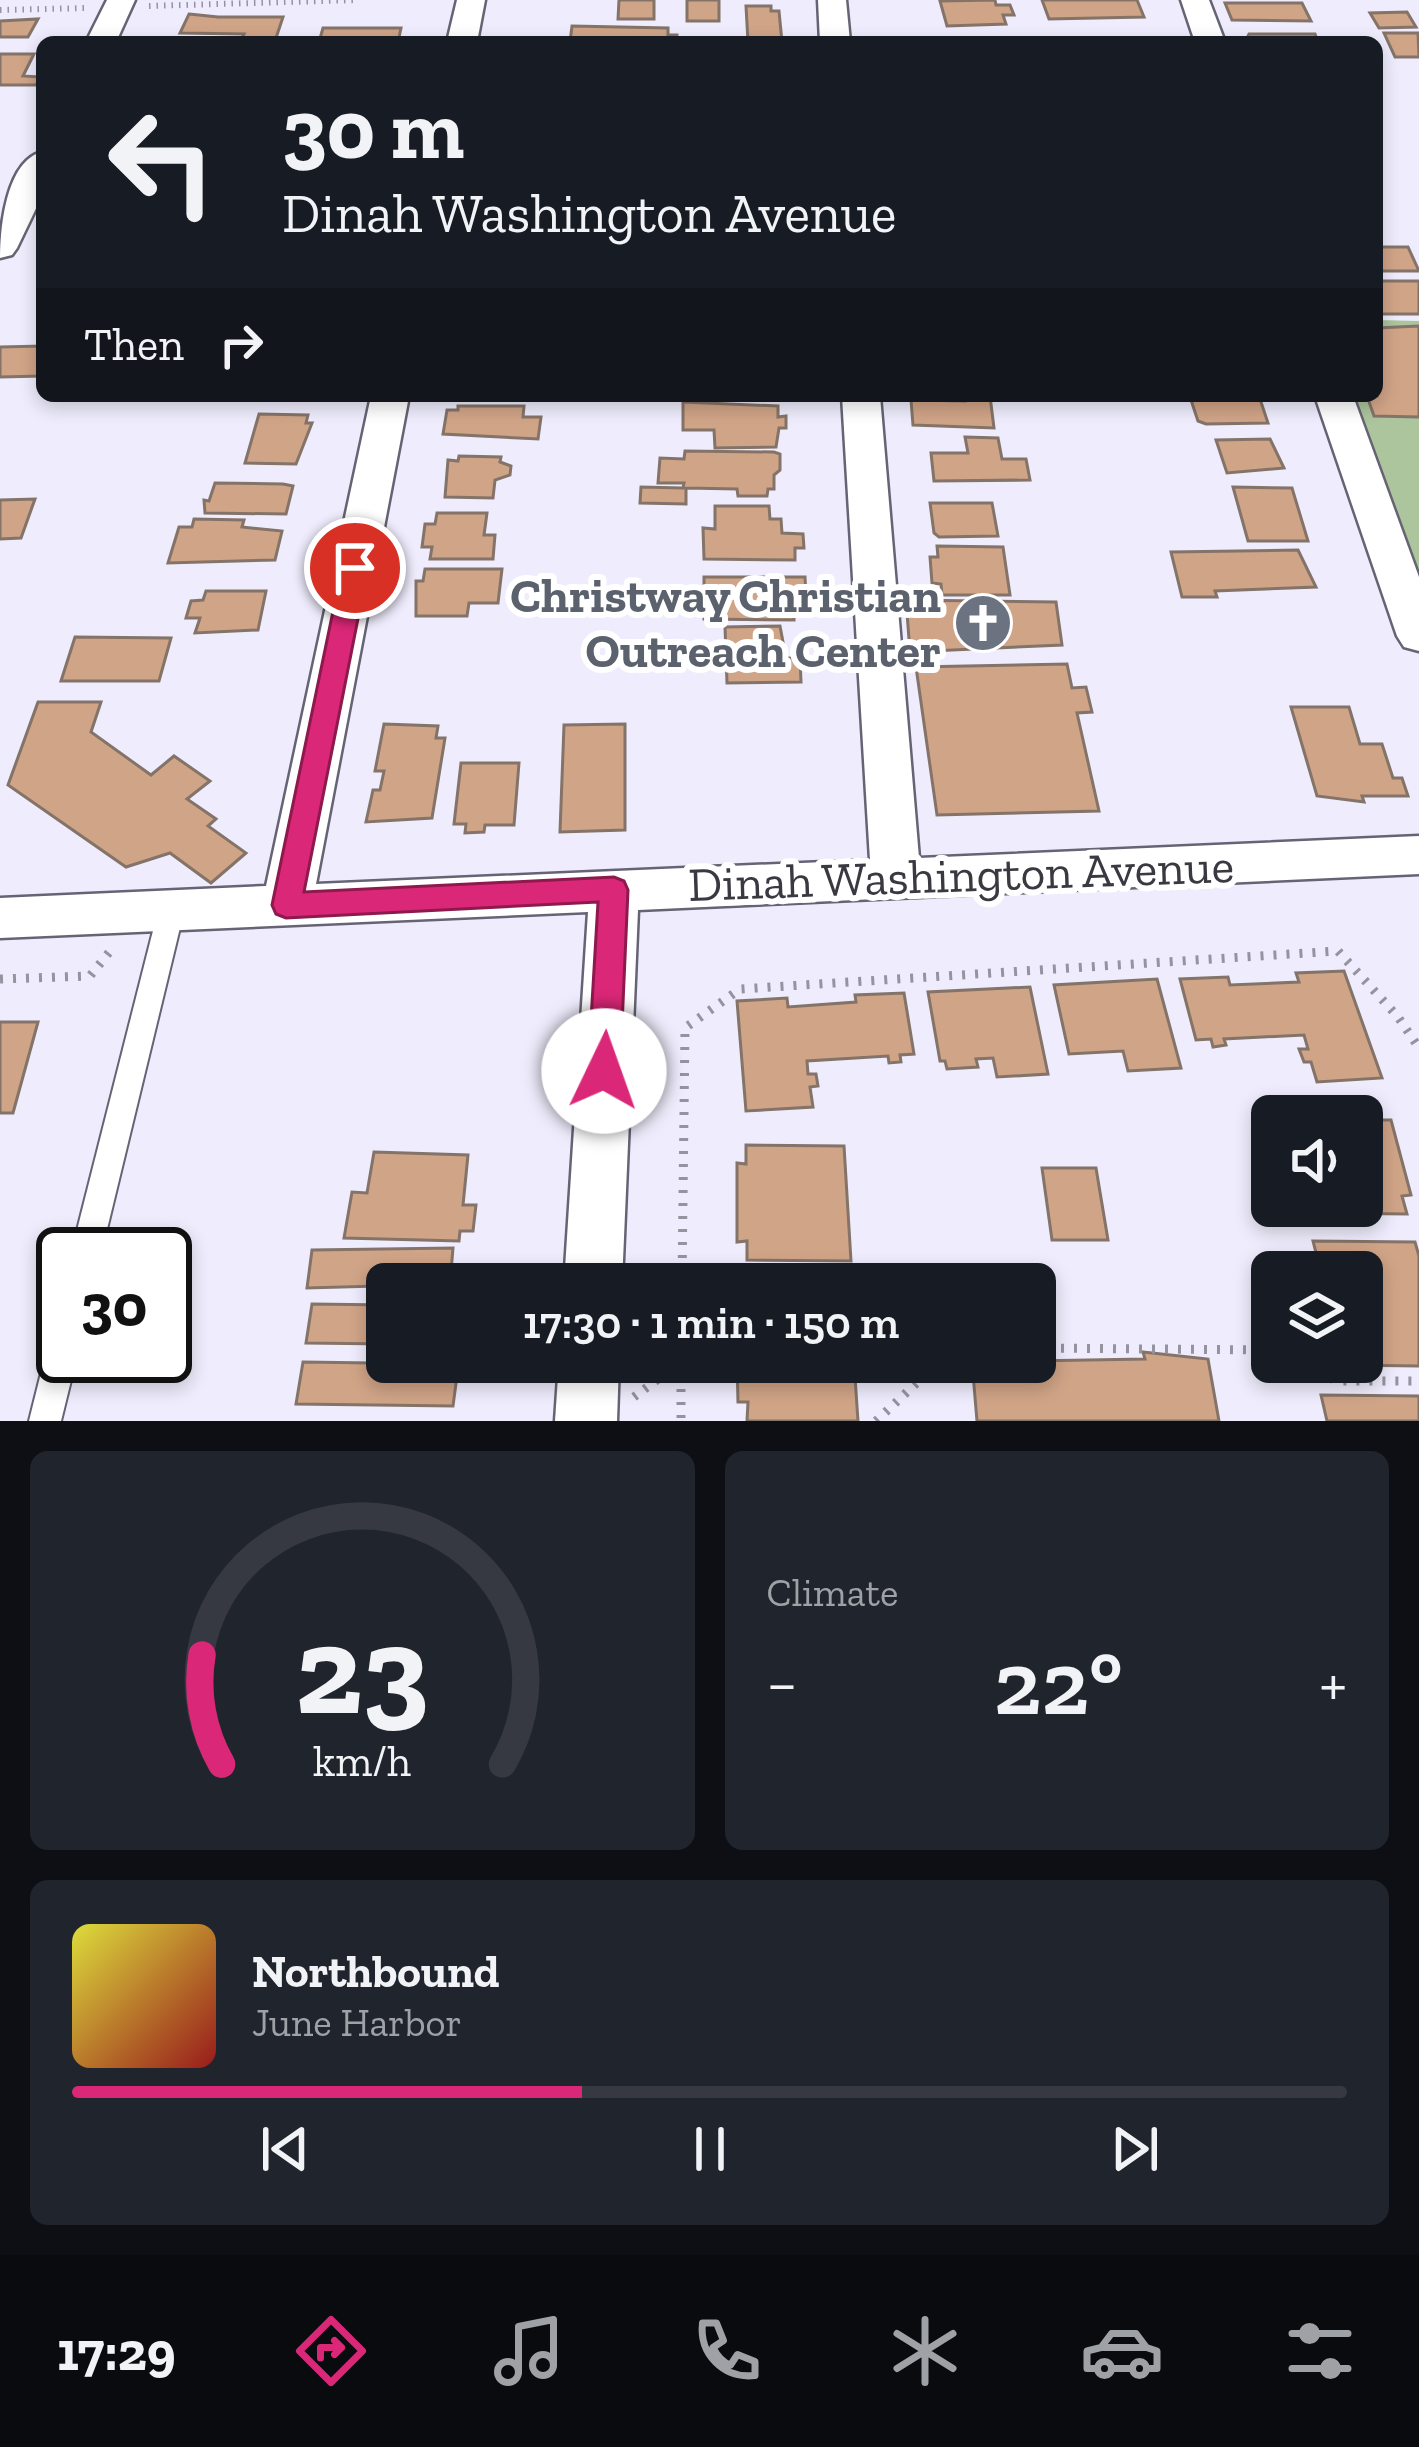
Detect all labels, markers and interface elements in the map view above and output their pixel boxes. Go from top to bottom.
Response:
text: 30 m [282,79,464,180]
icon: left [84,84,240,240]
text: Dinah Washington Avenue [282,181,896,246]
icon: right [208,312,274,378]
text: Then [84,318,184,372]
pin [304,517,406,619]
icon: arrive [322,535,388,601]
place label: Christway Christian Outreach Center [510,567,941,679]
church icon: Christway Christian Outreach Center [952,592,1014,654]
street label: Dinah Washington Avenue [687,837,1235,913]
position arrow [541,1008,667,1134]
map controls [1251,1095,1383,1383]
button: sound [1251,1095,1383,1227]
speed limit sign: 30 [36,1227,192,1383]
button: layers [1251,1251,1383,1383]
text: 17:30 · 1 min · 150 m [523,1296,899,1350]
text: Climate [767,1569,898,1616]
text: 23 [295,1595,429,1745]
text: 22° [994,1629,1123,1737]
text: − [767,1644,797,1723]
text: + [1319,1644,1347,1723]
text: km/h [313,1735,411,1786]
text: Northbound [252,1945,500,1999]
text: June Harbor [252,1999,462,2046]
icon: previous [252,2116,318,2182]
icon: pause [677,2116,743,2182]
icon: next [1102,2116,1168,2182]
icon: directions [289,2309,373,2393]
icon: music [487,2309,571,2393]
icon: phone [685,2309,769,2393]
icon: climate [883,2309,967,2393]
icon: car [1080,2309,1164,2393]
icon: filters [1278,2309,1362,2393]
text: 17:29 [57,2319,176,2384]

